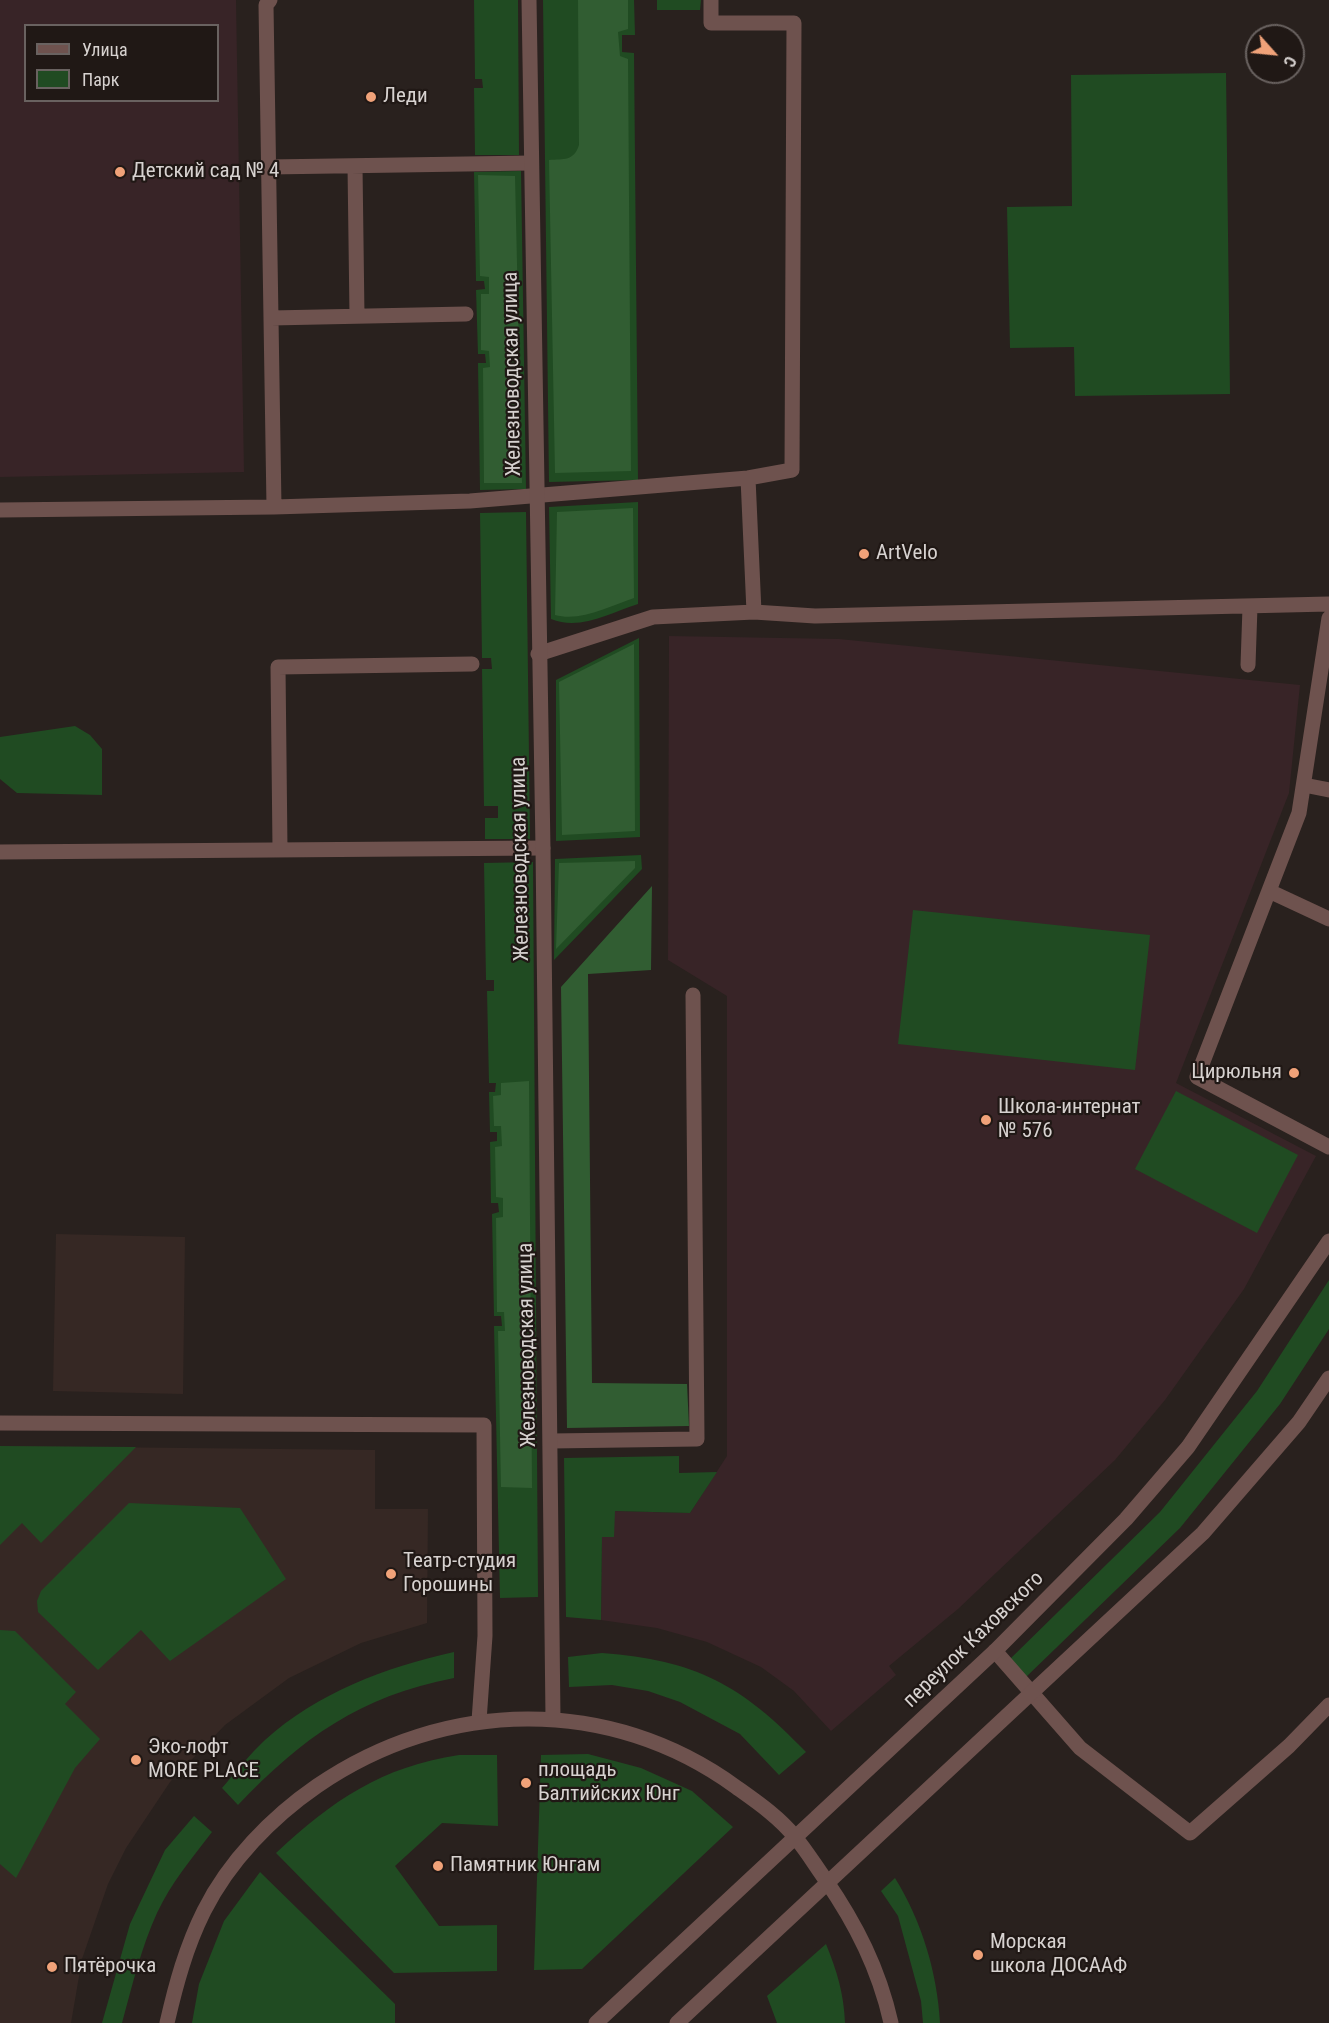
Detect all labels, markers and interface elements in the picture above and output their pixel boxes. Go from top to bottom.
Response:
legend [24,24,219,102]
north arrow [1245,24,1305,84]
text: Улица [82,39,128,60]
text: С [1279,53,1300,70]
text: Парк [82,69,119,90]
place label: Леди [383,84,428,110]
marker: Леди [364,90,378,104]
place label: Детский сад № 4 [132,159,279,185]
marker: Детский сад № 4 [113,165,127,179]
street label: Железноводская улица [499,271,527,477]
place label: ArtVelo [876,541,938,567]
marker: ArtVelo [857,547,871,561]
street label: Железноводская улица [507,756,535,962]
place label: Цирюльня [1191,1060,1282,1086]
marker: Цирюльня [1287,1066,1301,1080]
place label: Школа-интернат № 576 [998,1095,1141,1145]
marker: Школа-интернат № 576 [979,1113,993,1127]
street label: Железноводская улица [514,1242,542,1448]
place label: Театр-студия Горошины [403,1549,516,1599]
marker: Театр-студия Горошины [384,1567,398,1581]
street label: переулок Каховского [899,1567,1049,1713]
place label: Эко-лофт MORE PLACE [148,1735,259,1785]
marker: Эко-лофт MORE PLACE [129,1753,143,1767]
place label: площадь Балтийских Юнг [538,1758,680,1808]
marker: площадь Балтийских Юнг [519,1776,533,1790]
place label: Памятник Юнгам [450,1853,600,1879]
marker: Памятник Юнгам [431,1859,445,1873]
place label: Морская школа ДОСААФ [990,1930,1127,1980]
marker: Морская школа ДОСААФ [971,1948,985,1962]
place label: Пятёрочка [64,1954,156,1980]
marker: Пятёрочка [45,1960,59,1974]

